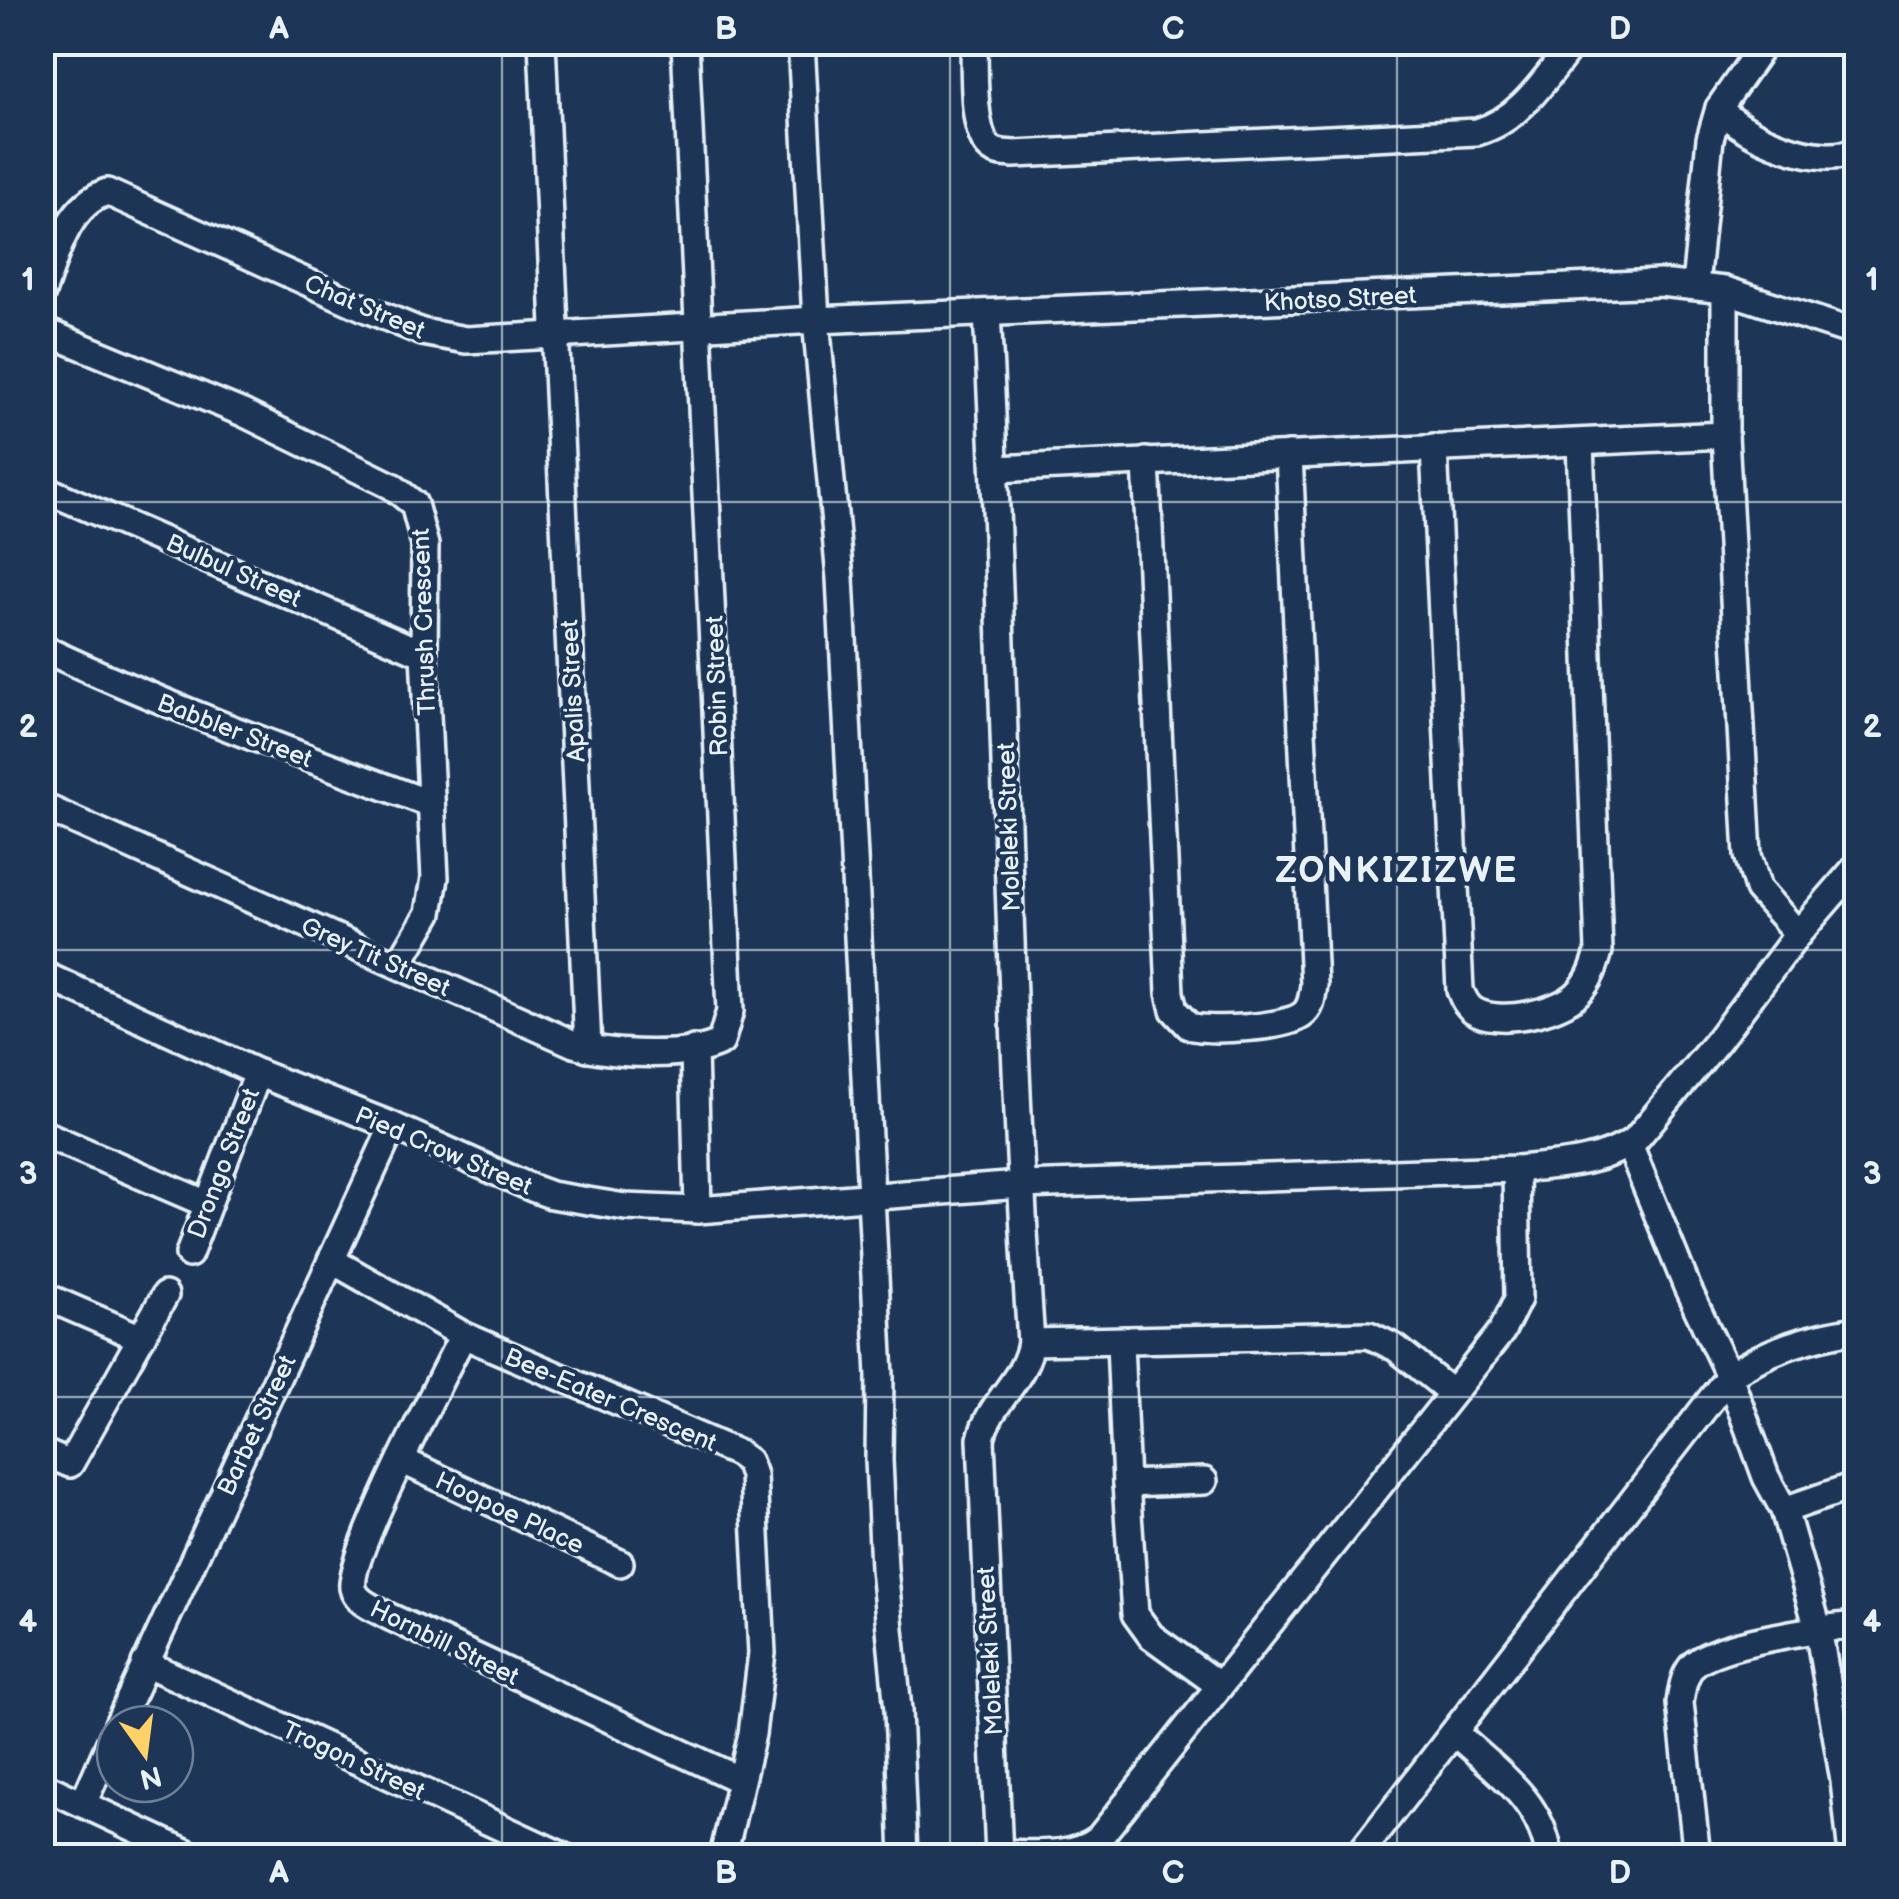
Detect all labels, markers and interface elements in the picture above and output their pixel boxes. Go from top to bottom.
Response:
text: A [268,10,289,49]
text: B [715,10,737,49]
text: C [1162,10,1184,49]
text: D [1609,10,1631,49]
text: 1 [21,261,35,300]
text: 1 [1865,261,1879,300]
street label: Chat Street [299,268,430,347]
street label: Khotso Street [1263,280,1417,319]
street label: Thrush Crescent [406,527,443,716]
street label: Bulbul Street [161,528,306,615]
street label: Robin Street [700,615,735,757]
street label: Apalis Street [554,619,593,763]
street label: Babbler Street [153,688,317,775]
text: 2 [18,708,38,747]
text: 2 [1862,708,1882,747]
street label: Moleleki Street [991,742,1028,912]
district label: ZONKIZIZWE [1275,850,1519,893]
street label: Grey Tit Street [296,911,455,1004]
street label: Drongo Street [182,1084,267,1243]
street label: Pied Crow Street [350,1100,537,1203]
text: 3 [19,1155,37,1194]
text: 3 [1863,1155,1881,1194]
street label: Bee-Eater Crescent [500,1342,721,1459]
street label: Barbet Street [211,1350,304,1501]
street label: Hoopoe Place [430,1465,589,1561]
street label: Moleleki Street [971,1565,1010,1736]
street label: Hornbill Street [365,1594,524,1693]
text: 4 [19,1603,38,1642]
text: 4 [1863,1603,1882,1642]
north arrow [95,1704,195,1804]
street label: Trogon Street [277,1715,430,1808]
text: N [136,1758,165,1795]
text: A [268,1854,289,1893]
text: B [715,1854,737,1893]
text: C [1162,1854,1184,1893]
text: D [1609,1854,1631,1893]

